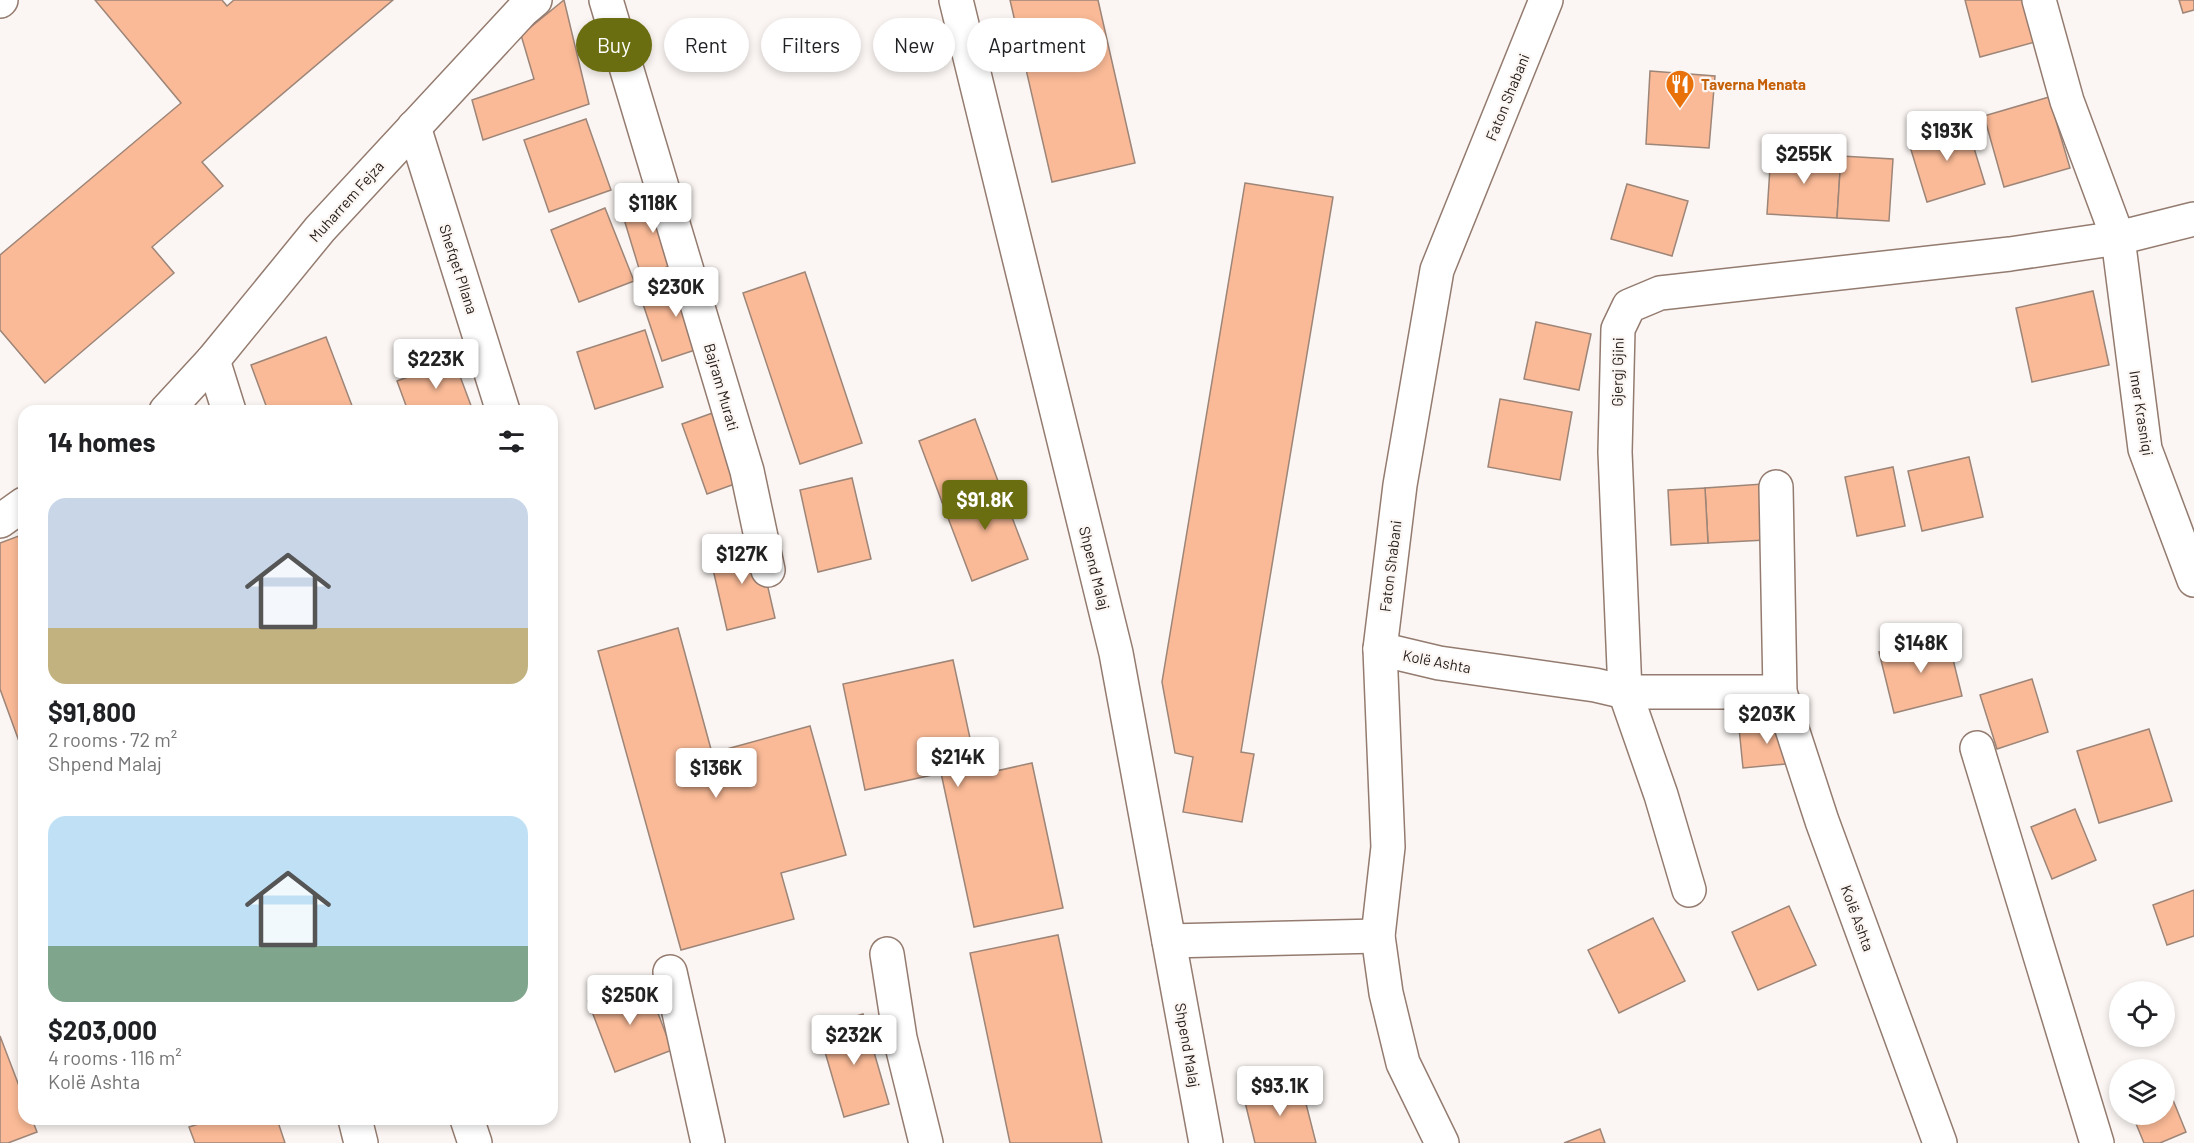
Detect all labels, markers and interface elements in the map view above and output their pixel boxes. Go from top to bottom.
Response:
chip: Buy [576,18,652,72]
chip: Rent [664,18,749,72]
chip: Filters [761,18,861,72]
chip: New [873,18,955,72]
chip: Apartment [967,18,1107,72]
street label: Faton Shabani [1481,51,1533,143]
restaurant icon: Taverna Menata [1664,68,1696,110]
place label: Taverna Menata [1701,75,1806,93]
pin: $193K [1905,111,1989,162]
text: $193K [1921,118,1973,142]
pin: $255K [1762,134,1846,185]
text: $255K [1776,141,1832,165]
street label: Muharrem Fejza [305,157,387,245]
pin: $118K [611,183,695,234]
text: $118K [628,190,678,214]
street label: Shefqet Pllana [436,222,482,316]
pin: $230K [634,267,718,318]
text: $230K [647,274,705,298]
street label: Gjergj Gjini [1607,337,1627,407]
pin: $223K [394,339,478,390]
street label: Bajram Murati [701,341,743,433]
text: $223K [408,346,464,370]
street label: Imer Krasniqi [2126,369,2158,457]
icon: filters [495,425,528,458]
text: 14 homes [48,426,155,457]
pin: $91.8K [936,480,1034,531]
text: $91.8K [956,487,1014,511]
street label: Faton Shabani [1375,519,1405,613]
street label: Shpend Malaj [1076,524,1114,612]
pin: $127K [700,534,784,585]
icon: home [234,537,342,645]
text: $127K [716,541,768,565]
pin: $148K [1879,623,1963,674]
text: $148K [1894,630,1948,654]
street label: Kolë Ashta [1401,646,1473,676]
pin: $203K [1725,694,1809,745]
text: $91,800 [48,696,136,727]
text: $203K [1738,701,1796,725]
text: 2 rooms · 72 m² [48,727,177,751]
pin: $214K [916,737,1000,788]
text: $214K [931,744,985,768]
pin: $136K [674,748,758,799]
text: Shpend Malaj [48,751,162,775]
text: $136K [690,755,742,779]
icon: home [234,855,342,963]
street label: Kolë Ashta [1838,882,1878,954]
pin: $250K [588,975,672,1026]
map controls [2109,981,2175,1125]
button: locate [2109,981,2175,1047]
text: $250K [601,982,659,1006]
street label: Shpend Malaj [1172,1001,1204,1089]
text: $203,000 [48,1014,157,1045]
pin: $232K [812,1015,896,1066]
text: $232K [826,1022,882,1046]
text: 4 rooms · 116 m² [48,1045,182,1069]
button: layers [2109,1059,2175,1125]
pin: $93.1K [1231,1066,1329,1117]
text: Kolë Ashta [48,1069,140,1093]
text: $93.1K [1251,1073,1309,1097]

